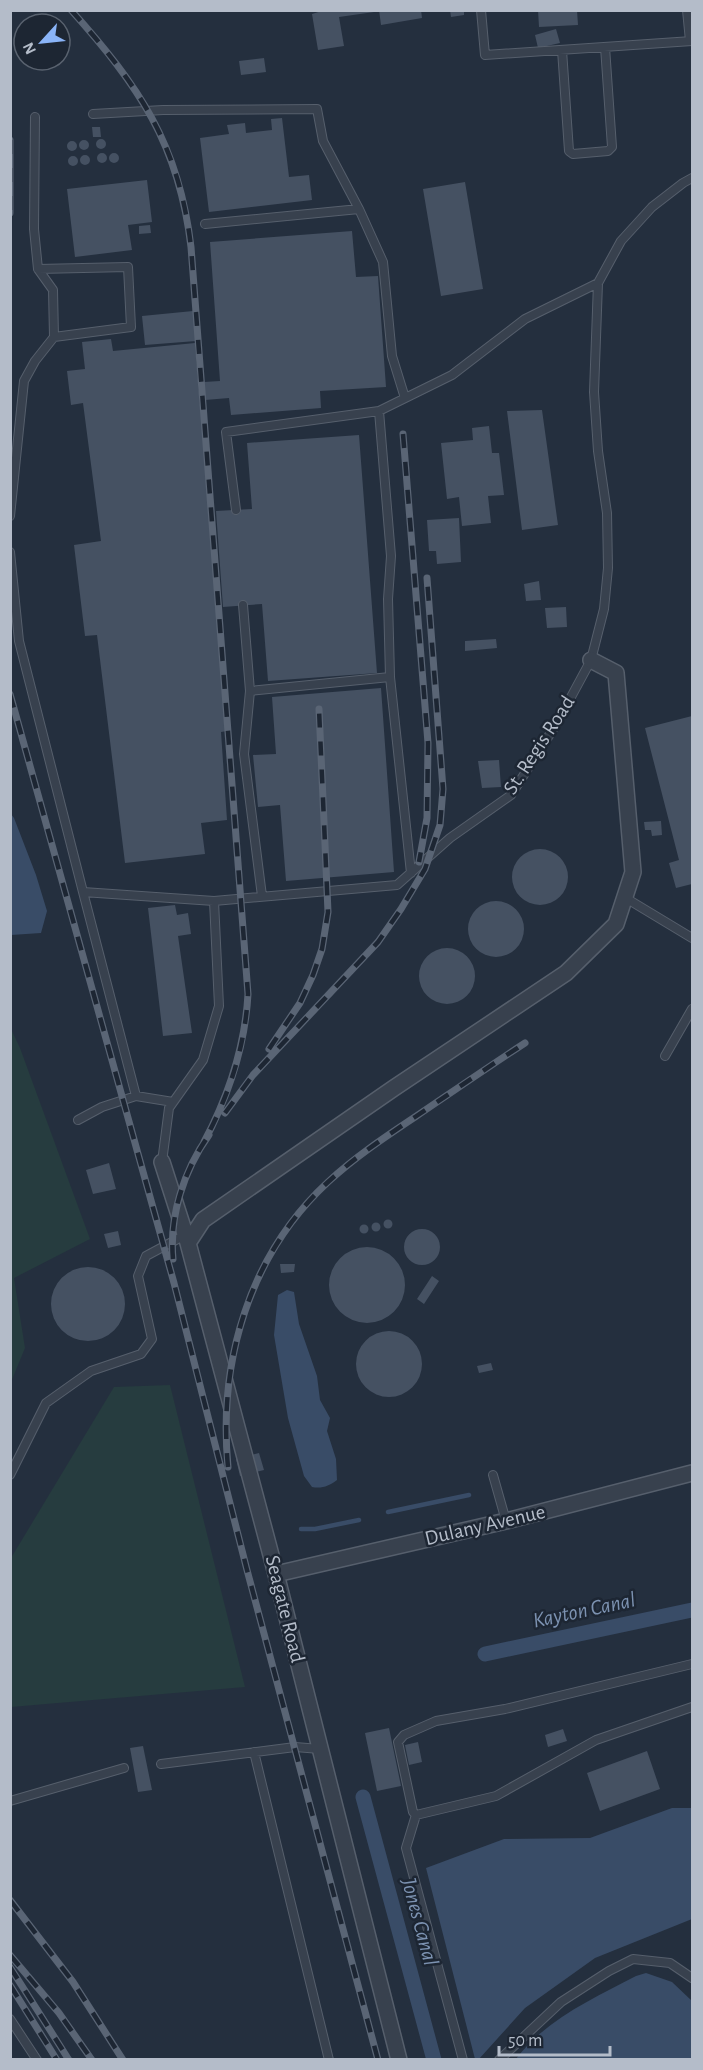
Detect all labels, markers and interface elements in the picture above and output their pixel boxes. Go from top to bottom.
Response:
north arrow [12,12,72,72]
text: N [20,40,39,57]
street label: St. Regis Road [499,692,579,798]
street label: Dulany Avenue [423,1501,547,1549]
street label: Seagate Road [262,1553,309,1665]
water label: Kayton Canal [531,1588,637,1632]
water label: Jones Canal [398,1875,442,1968]
scale bar [499,2019,610,2057]
text: 50 m [508,2032,542,2050]

